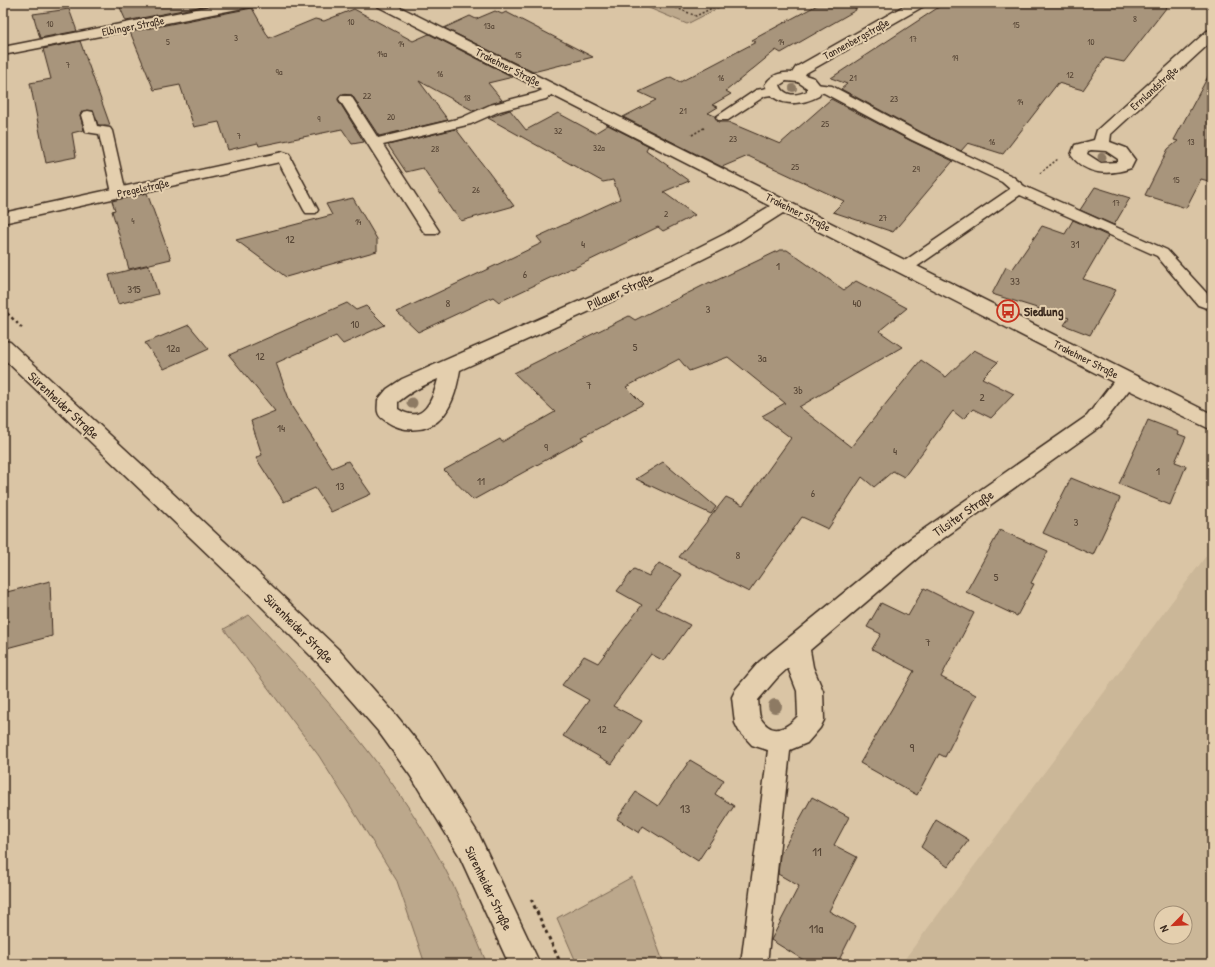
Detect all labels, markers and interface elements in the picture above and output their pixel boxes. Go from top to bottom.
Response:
street label: Elbinger Straße [101,13,166,39]
house number: 8 [1133,13,1137,25]
street label: Tannenbergstraße [820,15,892,63]
house number: 10 [347,16,355,28]
house number: 10 [46,18,54,30]
house number: 15 [1012,19,1020,31]
house number: 13a [484,20,495,32]
house number: 3 [234,32,238,44]
house number: 17 [909,33,917,45]
house number: 5 [166,36,170,48]
house number: 14 [778,36,785,48]
house number: 10 [1087,36,1095,48]
house number: 14 [398,38,405,50]
street label: Trakehner Straße [473,45,543,90]
house number: 14a [377,48,388,60]
house number: 15 [514,49,522,61]
house number: 19 [952,52,959,64]
house number: 7 [66,59,71,71]
street label: Ermlandstraße [1127,62,1181,113]
house number: 9a [276,66,283,78]
house number: 16 [437,68,444,80]
house number: 12 [1066,69,1075,81]
house number: 16 [718,72,725,84]
house number: 21 [849,72,857,84]
house number: 22 [363,90,372,102]
house number: 18 [463,92,471,104]
house number: 23 [890,93,898,105]
house number: 14 [1017,96,1024,108]
house number: 21 [679,105,687,117]
house number: 20 [387,111,395,123]
house number: 9 [317,113,321,125]
house number: 25 [821,118,829,130]
house number: 32 [554,125,563,137]
house number: 7 [237,130,242,142]
house number: 23 [729,133,737,145]
house number: 16 [989,136,996,148]
house number: 13 [1187,136,1195,148]
house number: 32a [593,142,605,154]
house number: 28 [431,143,439,155]
house number: 25 [791,161,799,173]
house number: 29 [912,163,920,175]
house number: 15 [1172,174,1180,186]
street label: Pregelstraße [116,176,171,200]
house number: 26 [472,184,480,196]
street label: Trakehner Straße [763,190,833,235]
house number: 17 [1112,197,1120,209]
house number: 2 [664,208,669,220]
house number: 27 [879,212,888,224]
house number: 4 [131,215,135,227]
house number: 14 [355,216,362,228]
house number: 12 [285,232,295,246]
house number: 4 [581,237,585,251]
house number: 31 [1071,237,1079,251]
house number: 1 [776,259,780,273]
house number: 6 [523,267,528,281]
street label: Pillauer Straße [584,268,656,314]
house number: 33 [1010,274,1020,288]
house number: 315 [127,282,141,296]
house number: 8 [446,296,451,310]
house number: 40 [852,296,862,310]
bus stop icon: Siedlung [995,298,1021,324]
house number: 3 [706,302,711,316]
place label: Siedlung [1024,302,1064,321]
house number: 10 [351,317,360,331]
street label: Trakehner Straße [1051,337,1121,382]
house number: 5 [633,340,638,354]
house number: 12a [166,341,180,355]
house number: 12 [255,349,265,363]
house number: 3a [757,351,767,365]
street label: Sürenheider Straße [24,367,104,443]
house number: 7 [586,378,592,392]
house number: 3b [793,383,803,397]
house number: 2 [979,390,985,404]
house number: 14 [277,421,285,435]
house number: 9 [544,440,548,454]
house number: 4 [893,444,897,458]
house number: 1 [1156,464,1160,478]
house number: 11 [477,474,485,488]
house number: 13 [336,479,345,493]
street label: Tilsiter Straße [929,485,997,541]
house number: 6 [811,486,816,500]
house number: 3 [1074,515,1079,529]
house number: 8 [736,548,741,562]
house number: 5 [994,570,999,584]
street label: Sürenheider Straße [260,589,338,667]
house number: 7 [925,635,931,649]
house number: 12 [597,722,607,736]
house number: 9 [910,738,915,756]
house number: 13 [680,799,690,817]
house number: 11 [812,842,822,860]
street label: Sürenheider Straße [461,843,517,933]
north arrow [1153,905,1193,945]
house number: 11a [809,919,823,937]
text: N [1156,923,1171,935]

